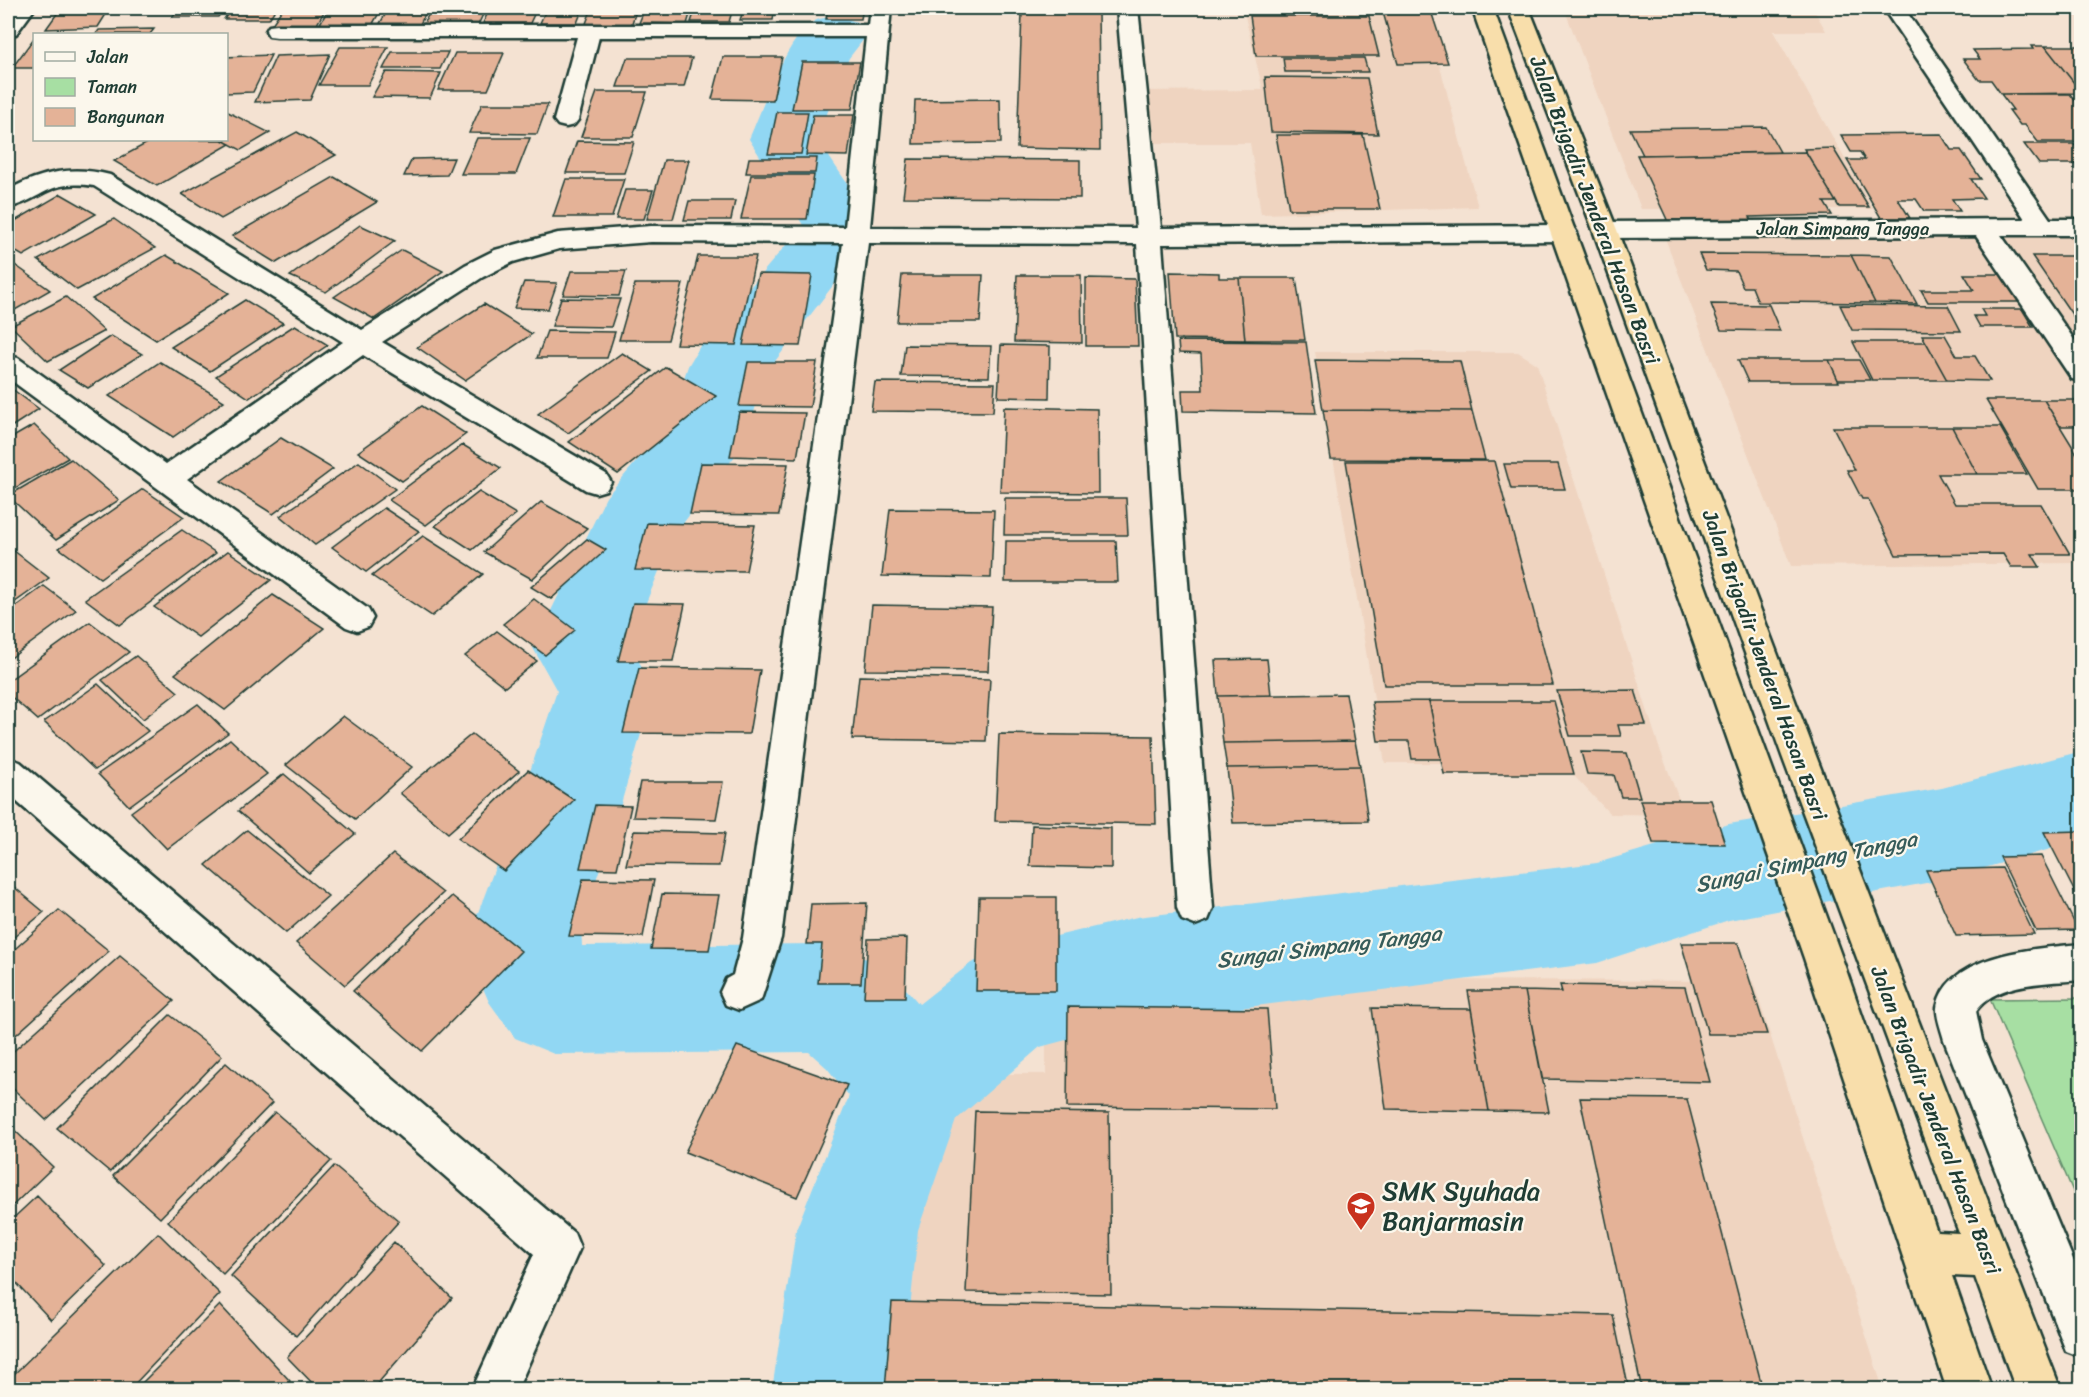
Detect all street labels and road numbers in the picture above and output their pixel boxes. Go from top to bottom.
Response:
street label: Jalan Brigadir Jenderal Hasan Basri [1518,49,1672,371]
street label: Jalan Simpang Tangga [1756,213,1929,245]
street label: Jalan Brigadir Jenderal Hasan Basri [1691,503,1839,827]
street label: Jalan Brigadir Jenderal Hasan Basri [1859,959,2013,1281]

